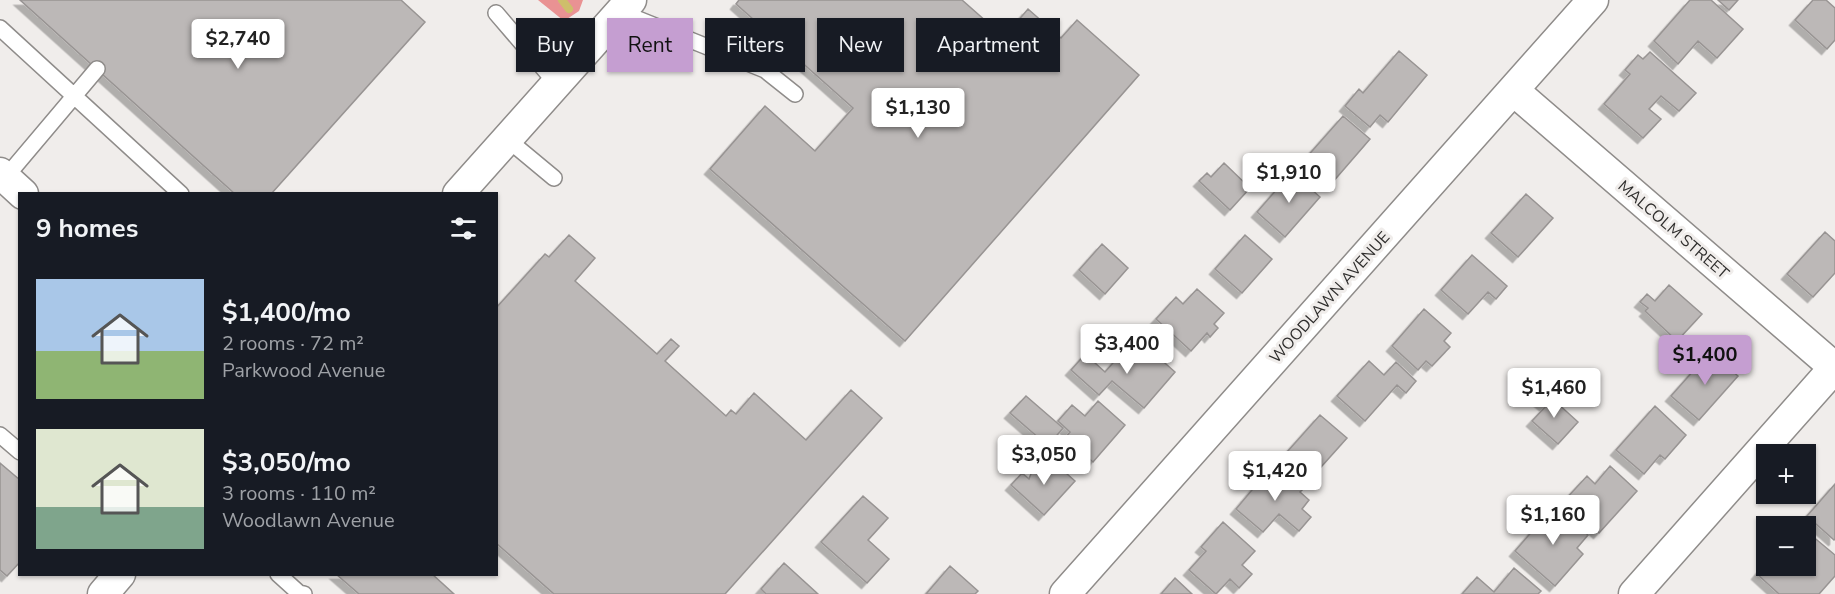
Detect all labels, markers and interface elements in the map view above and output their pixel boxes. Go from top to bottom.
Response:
chip: Buy [516,18,595,72]
chip: Rent [607,18,693,72]
chip: Filters [705,18,805,72]
chip: New [817,18,904,72]
chip: Apartment [916,18,1060,72]
pin: $2,740 [189,19,287,70]
text: $2,740 [206,25,270,52]
pin: $1,130 [869,88,967,139]
text: $1,130 [886,94,950,121]
pin: $1,910 [1240,153,1338,204]
text: $1,910 [1257,159,1321,186]
street label: MALCOLM STREET [1613,175,1734,284]
text: 9 homes [36,211,138,246]
icon: filters [447,212,480,245]
street label: WOODLAWN AVENUE [1265,227,1395,368]
text: $1,400/mo [222,295,351,330]
icon: home [84,303,156,375]
pin: $3,400 [1078,324,1176,375]
text: 2 rooms · 72 m² [222,330,364,357]
text: $3,400 [1095,330,1159,357]
pin: $1,400 [1656,335,1754,386]
text: $1,400 [1673,341,1737,368]
text: Parkwood Avenue [222,357,385,384]
pin: $1,460 [1505,368,1603,419]
text: $1,460 [1522,374,1586,401]
pin: $3,050 [995,435,1093,486]
text: $3,050 [1012,441,1076,468]
map controls [1756,444,1816,576]
button: + [1756,444,1816,504]
text: $3,050/mo [222,445,351,480]
pin: $1,420 [1226,451,1324,502]
icon: home [84,453,156,525]
text: $1,420 [1243,457,1307,484]
text: 3 rooms · 110 m² [222,480,376,507]
pin: $1,160 [1504,495,1602,546]
text: $1,160 [1521,501,1585,528]
text: Woodlawn Avenue [222,507,395,534]
button: − [1756,516,1816,576]

